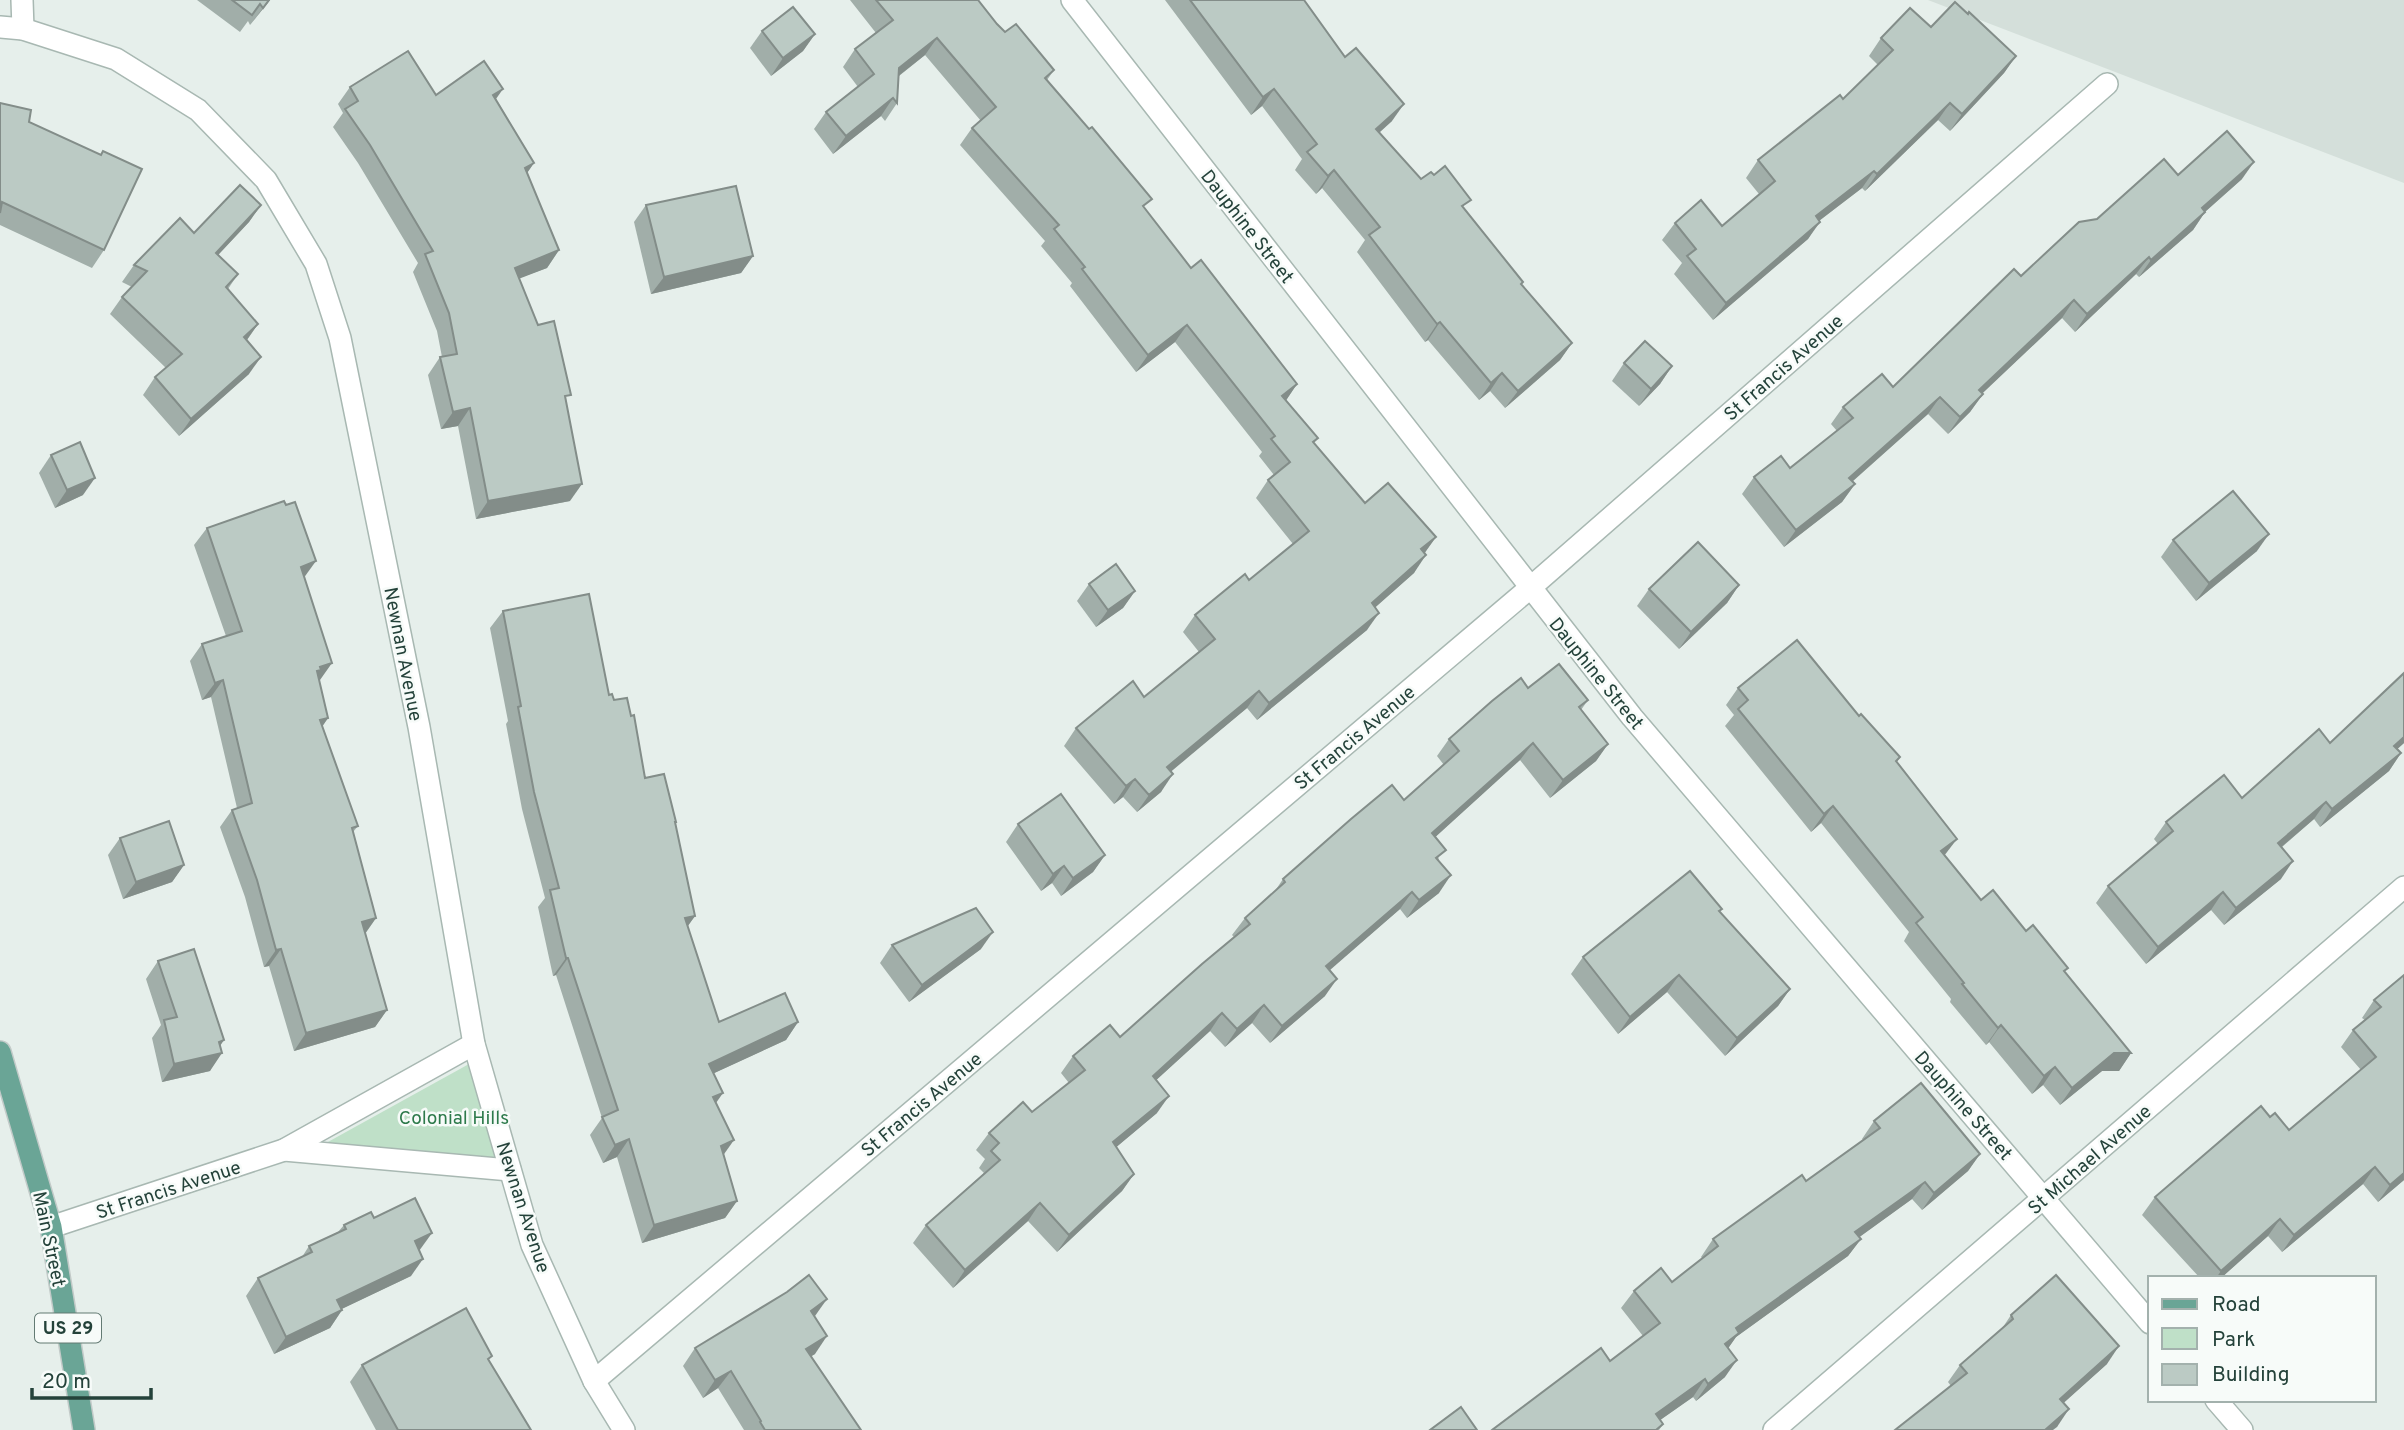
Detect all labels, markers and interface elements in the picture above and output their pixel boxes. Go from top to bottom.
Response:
street label: Dauphine Street [1195,166,1298,289]
street label: St Francis Avenue [1720,310,1849,427]
street label: Newnan Avenue [377,585,427,723]
street label: Dauphine Street [1543,613,1648,735]
street label: St Francis Avenue [1290,681,1421,796]
street label: Dauphine Street [1908,1046,2017,1166]
street label: St Francis Avenue [857,1048,988,1163]
street label: St Michael Avenue [2024,1100,2157,1221]
park label: Colonial Hills [399,1107,509,1131]
street label: Newnan Avenue [490,1139,555,1276]
street label: St Francis Avenue [93,1156,244,1226]
street label: Main Street [26,1189,70,1289]
legend [2148,1276,2376,1402]
text: Road [2212,1292,2261,1319]
road number: US 29 [35,1314,101,1343]
text: Park [2212,1327,2255,1354]
scale bar [32,1356,150,1400]
text: Building [2212,1362,2290,1389]
text: 20 m [42,1369,91,1396]

